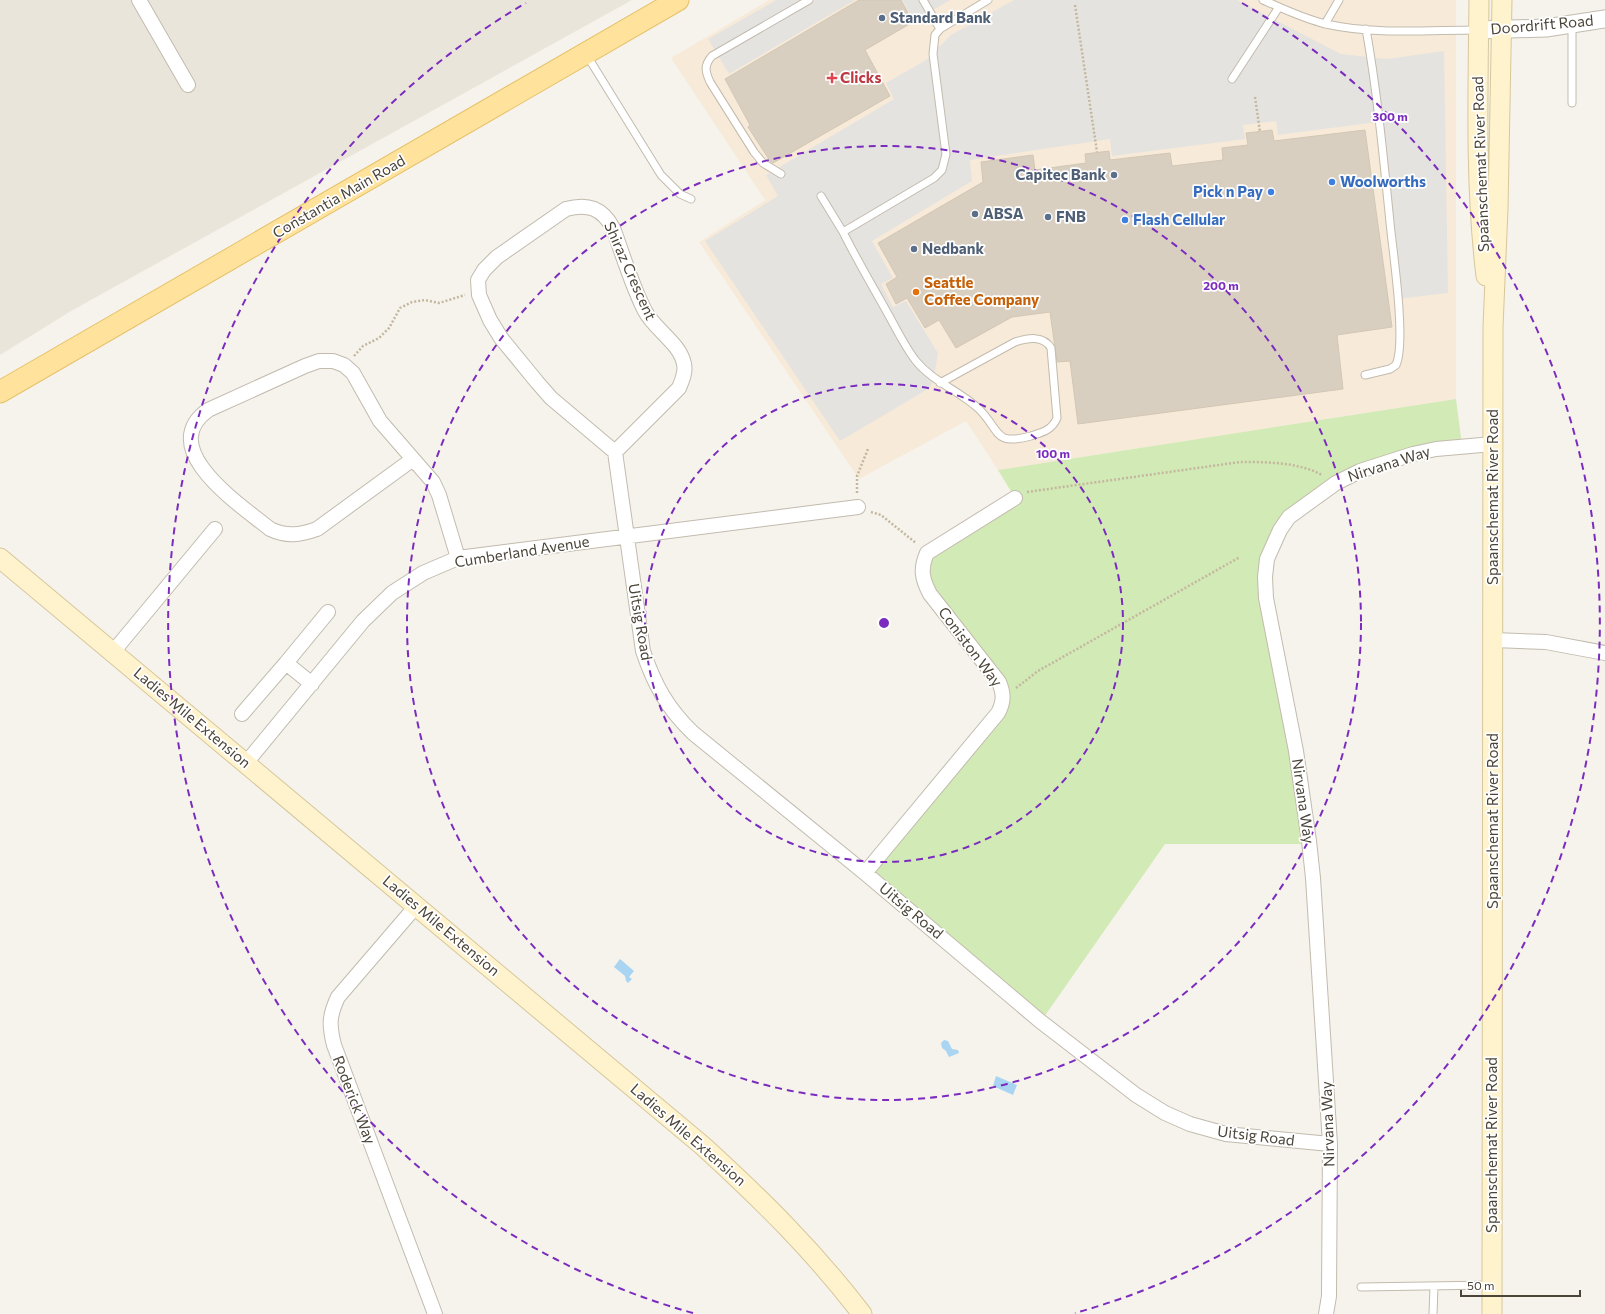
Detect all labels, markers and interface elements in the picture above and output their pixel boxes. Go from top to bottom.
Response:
place label: Standard Bank [890,8,992,26]
street label: Doordrift Road [1490,11,1594,37]
marker: Standard Bank [877,13,887,23]
place label: Clicks [840,68,881,86]
marker: Clicks [827,73,837,83]
street label: Spaanschemat River Road [1468,76,1492,252]
text: 300 m [1372,109,1408,123]
street label: Constantia Main Road [269,151,408,242]
place label: Capitec Bank [1015,165,1106,183]
marker: Capitec Bank [1109,170,1119,180]
place label: Woolworths [1340,172,1426,190]
marker: Woolworths [1327,177,1337,187]
place label: Pick n Pay [1193,182,1264,200]
marker: Pick n Pay [1266,187,1276,197]
place label: ABSA [983,204,1024,222]
place label: FNB [1056,207,1086,225]
marker: ABSA [970,209,980,219]
place label: Flash Cellular [1133,210,1225,228]
marker: FNB [1043,212,1053,222]
marker: Flash Cellular [1120,215,1130,225]
street label: Shiraz Crescent [601,218,661,323]
place label: Nedbank [922,239,984,257]
marker: Nedbank [909,244,919,254]
place label: Seattle Coffee Company [924,273,1040,308]
text: 200 m [1203,278,1239,292]
marker: Seattle Coffee Company [911,287,921,297]
street label: Spaanschemat River Road [1483,409,1501,585]
street label: Nirvana Way [1345,441,1432,485]
text: 100 m [1036,446,1070,460]
street label: Cumberland Avenue [453,531,591,571]
street label: Uitsig Road [625,582,657,662]
street label: Coniston Way [935,603,1007,690]
centre of rings [877,616,891,630]
street label: Ladies Mile Extension [131,663,255,771]
street label: Spaanschemat River Road [1483,733,1501,909]
street label: Nirvana Way [1289,757,1319,845]
street label: Ladies Mile Extension [380,871,504,979]
street label: Uitsig Road [876,878,947,942]
street label: Roderick Way [330,1053,380,1147]
street label: Spaanschemat River Road [1482,1057,1500,1233]
street label: Ladies Mile Extension [627,1079,750,1189]
street label: Nirvana Way [1317,1081,1337,1167]
street label: Uitsig Road [1216,1121,1296,1149]
scale bar [1461,1272,1580,1298]
text: 50 m [1467,1278,1495,1292]

